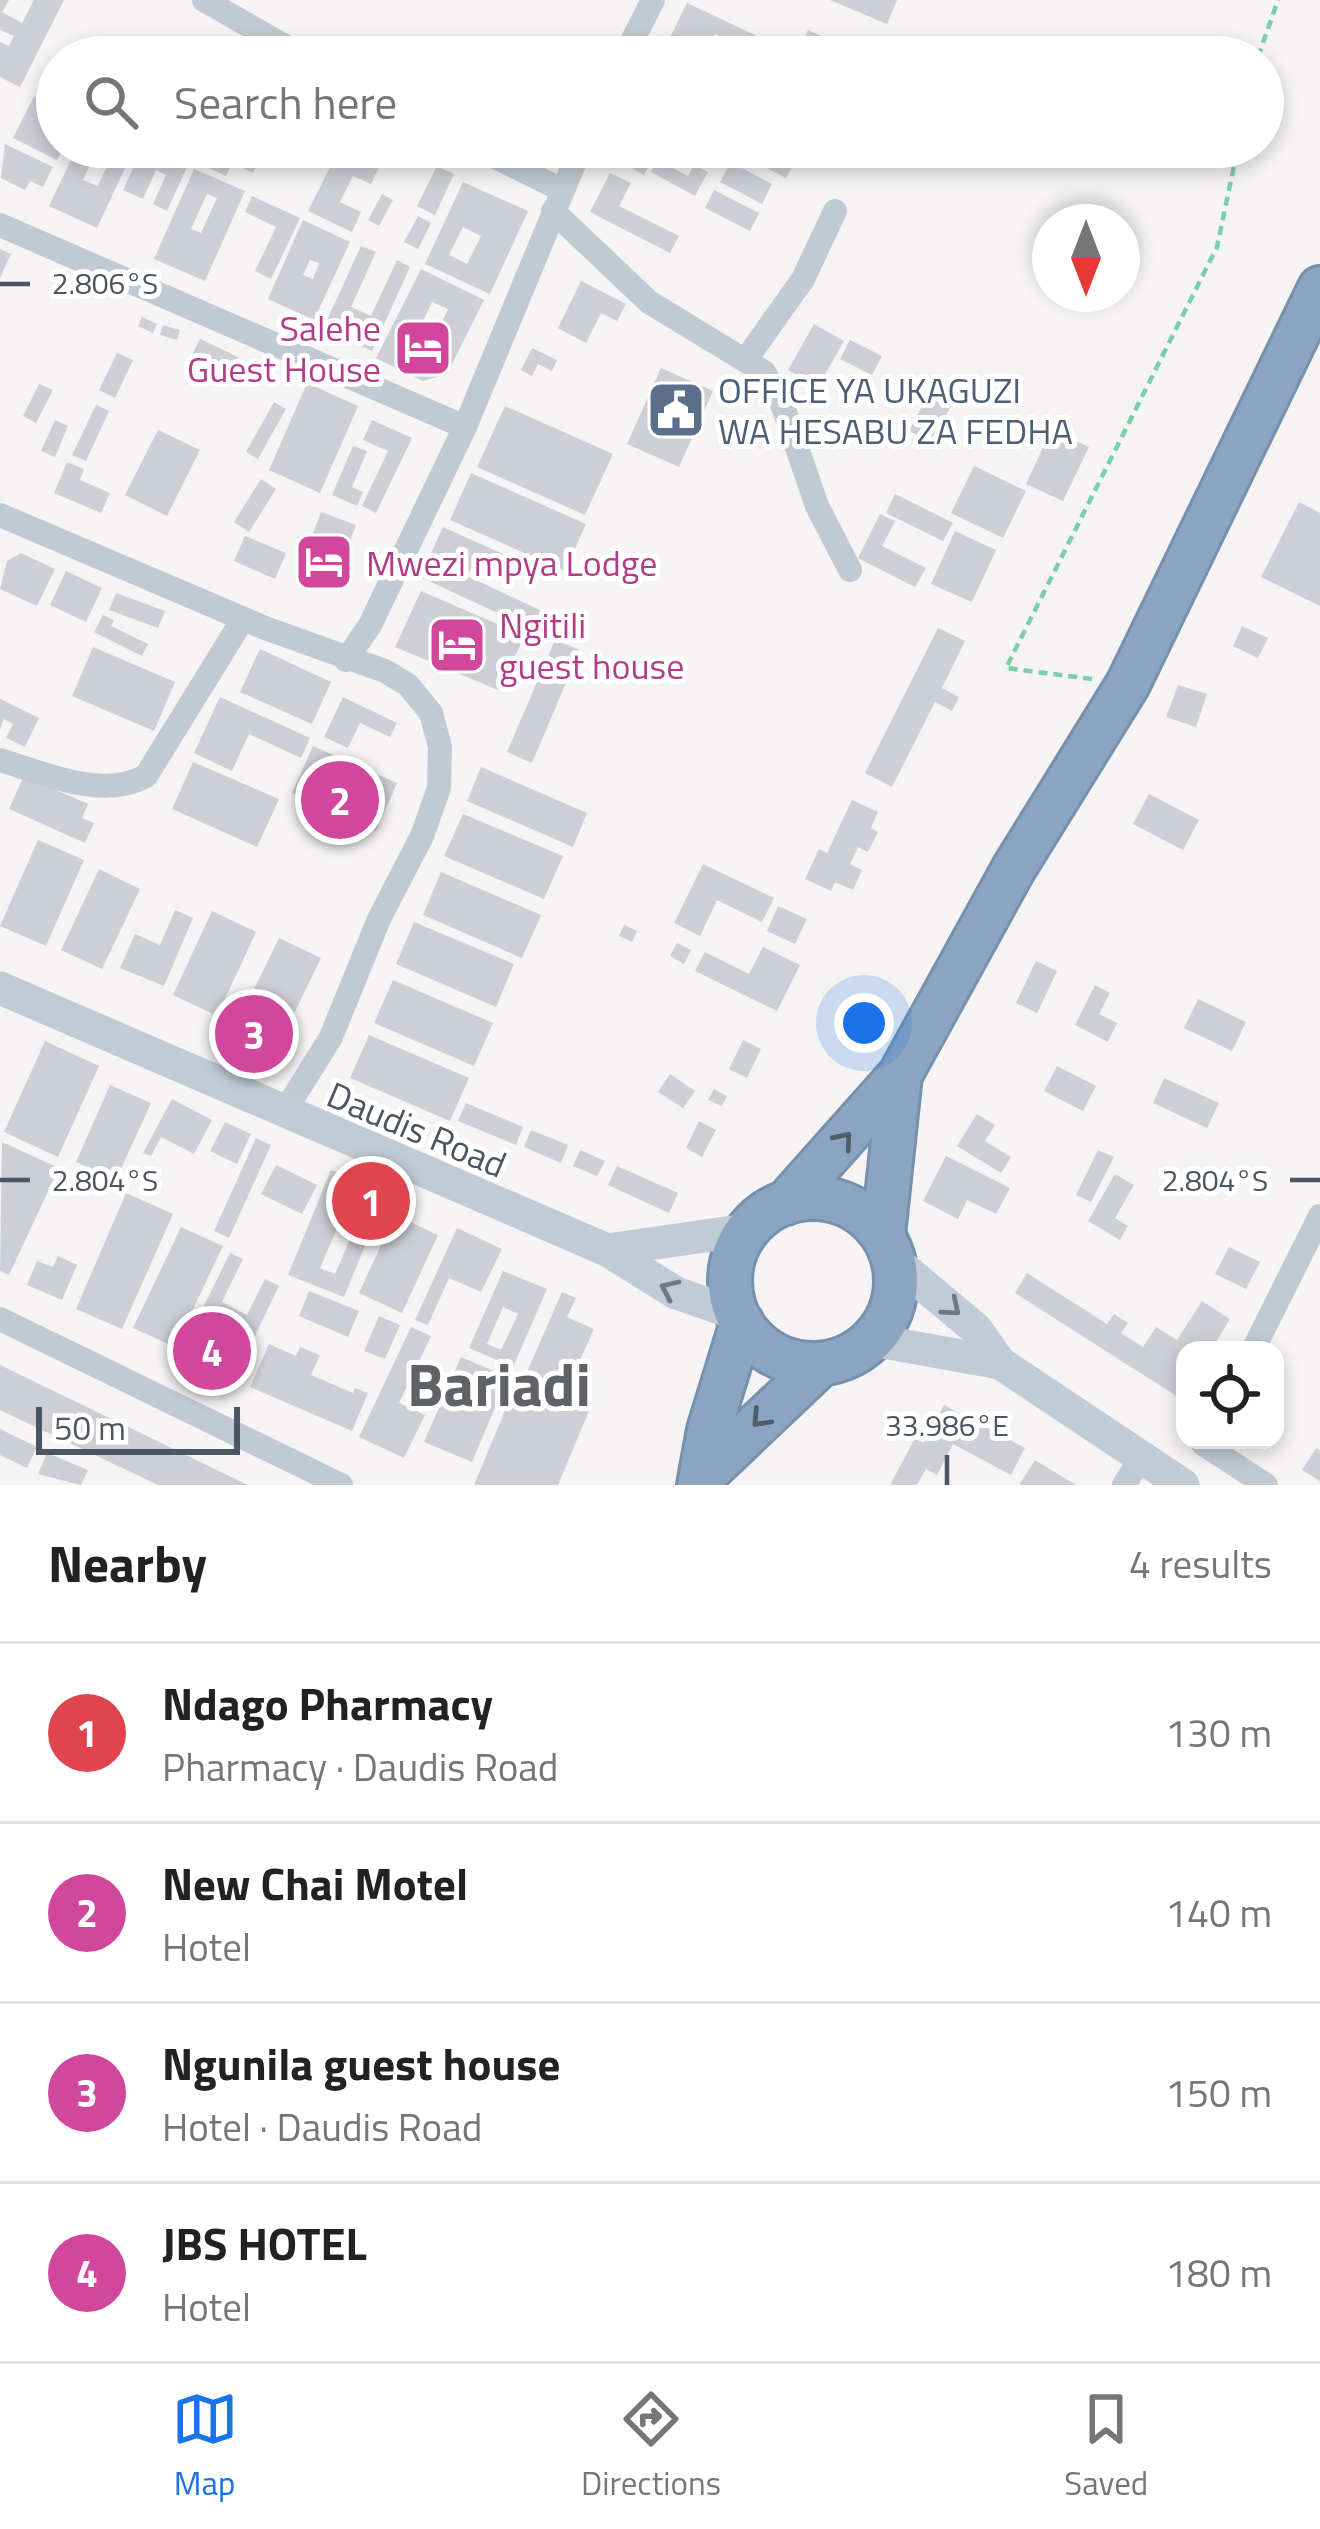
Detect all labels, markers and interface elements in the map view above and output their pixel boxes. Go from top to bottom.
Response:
search box [36,36,1284,168]
text: Search here [174,68,397,136]
icon: search [78,69,144,135]
north arrow [1032,204,1140,312]
text: 2.806°S [52,260,158,306]
place label: Salehe Guest House [187,300,381,396]
hotel icon: Salehe Guest House [392,317,454,379]
place label: OFFICE YA UKAGUZI WA HESABU ZA FEDHA [718,362,1073,458]
public building icon: OFFICE YA UKAGUZI WA HESABU ZA FEDHA [645,379,707,441]
hotel icon: Mwezi mpya Lodge [293,531,355,593]
place label: Mwezi mpya Lodge [366,535,657,590]
place label: Ngitili guest house [499,597,684,693]
hotel icon: Ngitili guest house [426,614,488,676]
pin: 2 [301,755,379,845]
pin: 3 [215,989,293,1079]
your location [834,993,894,1053]
street label: Daudis Road [319,1067,515,1191]
one-way arrow [830,1132,851,1154]
pin: 1 [332,1156,410,1246]
text: 2.804°S [52,1157,158,1203]
text: 2.804°S [1162,1157,1268,1203]
one-way arrow [660,1279,681,1303]
one-way arrow [938,1294,960,1316]
pin: 4 [173,1306,251,1396]
district label: Bariadi [407,1338,591,1429]
map controls [1176,1341,1284,1449]
button: locate [1176,1341,1284,1449]
scale bar [36,1401,240,1454]
text: 33.986°E [885,1402,1009,1448]
text: 50 m [54,1403,126,1453]
one-way arrow [752,1405,774,1427]
text: Nearby [48,1524,207,1602]
text: 4 results [1129,1534,1272,1593]
text: Ndago Pharmacy [162,1669,493,1737]
text: 1 [76,1703,98,1762]
text: 130 m [1165,1703,1272,1762]
text: Pharmacy · Daudis Road [162,1737,558,1796]
text: New Chai Motel [162,1849,468,1917]
text: 2 [76,1883,98,1942]
text: 140 m [1165,1883,1272,1942]
text: Hotel [162,1917,251,1976]
text: Ngunila guest house [162,2029,561,2097]
text: 3 [76,2063,98,2122]
text: 150 m [1165,2063,1272,2122]
text: Hotel · Daudis Road [162,2097,482,2156]
text: JBS HOTEL [162,2209,367,2277]
text: 4 [76,2243,98,2302]
text: 180 m [1165,2243,1272,2302]
text: Hotel [162,2277,251,2336]
tab: Map [172,2386,238,2508]
tab: Directions [581,2386,721,2508]
tab: Saved [1064,2386,1148,2508]

